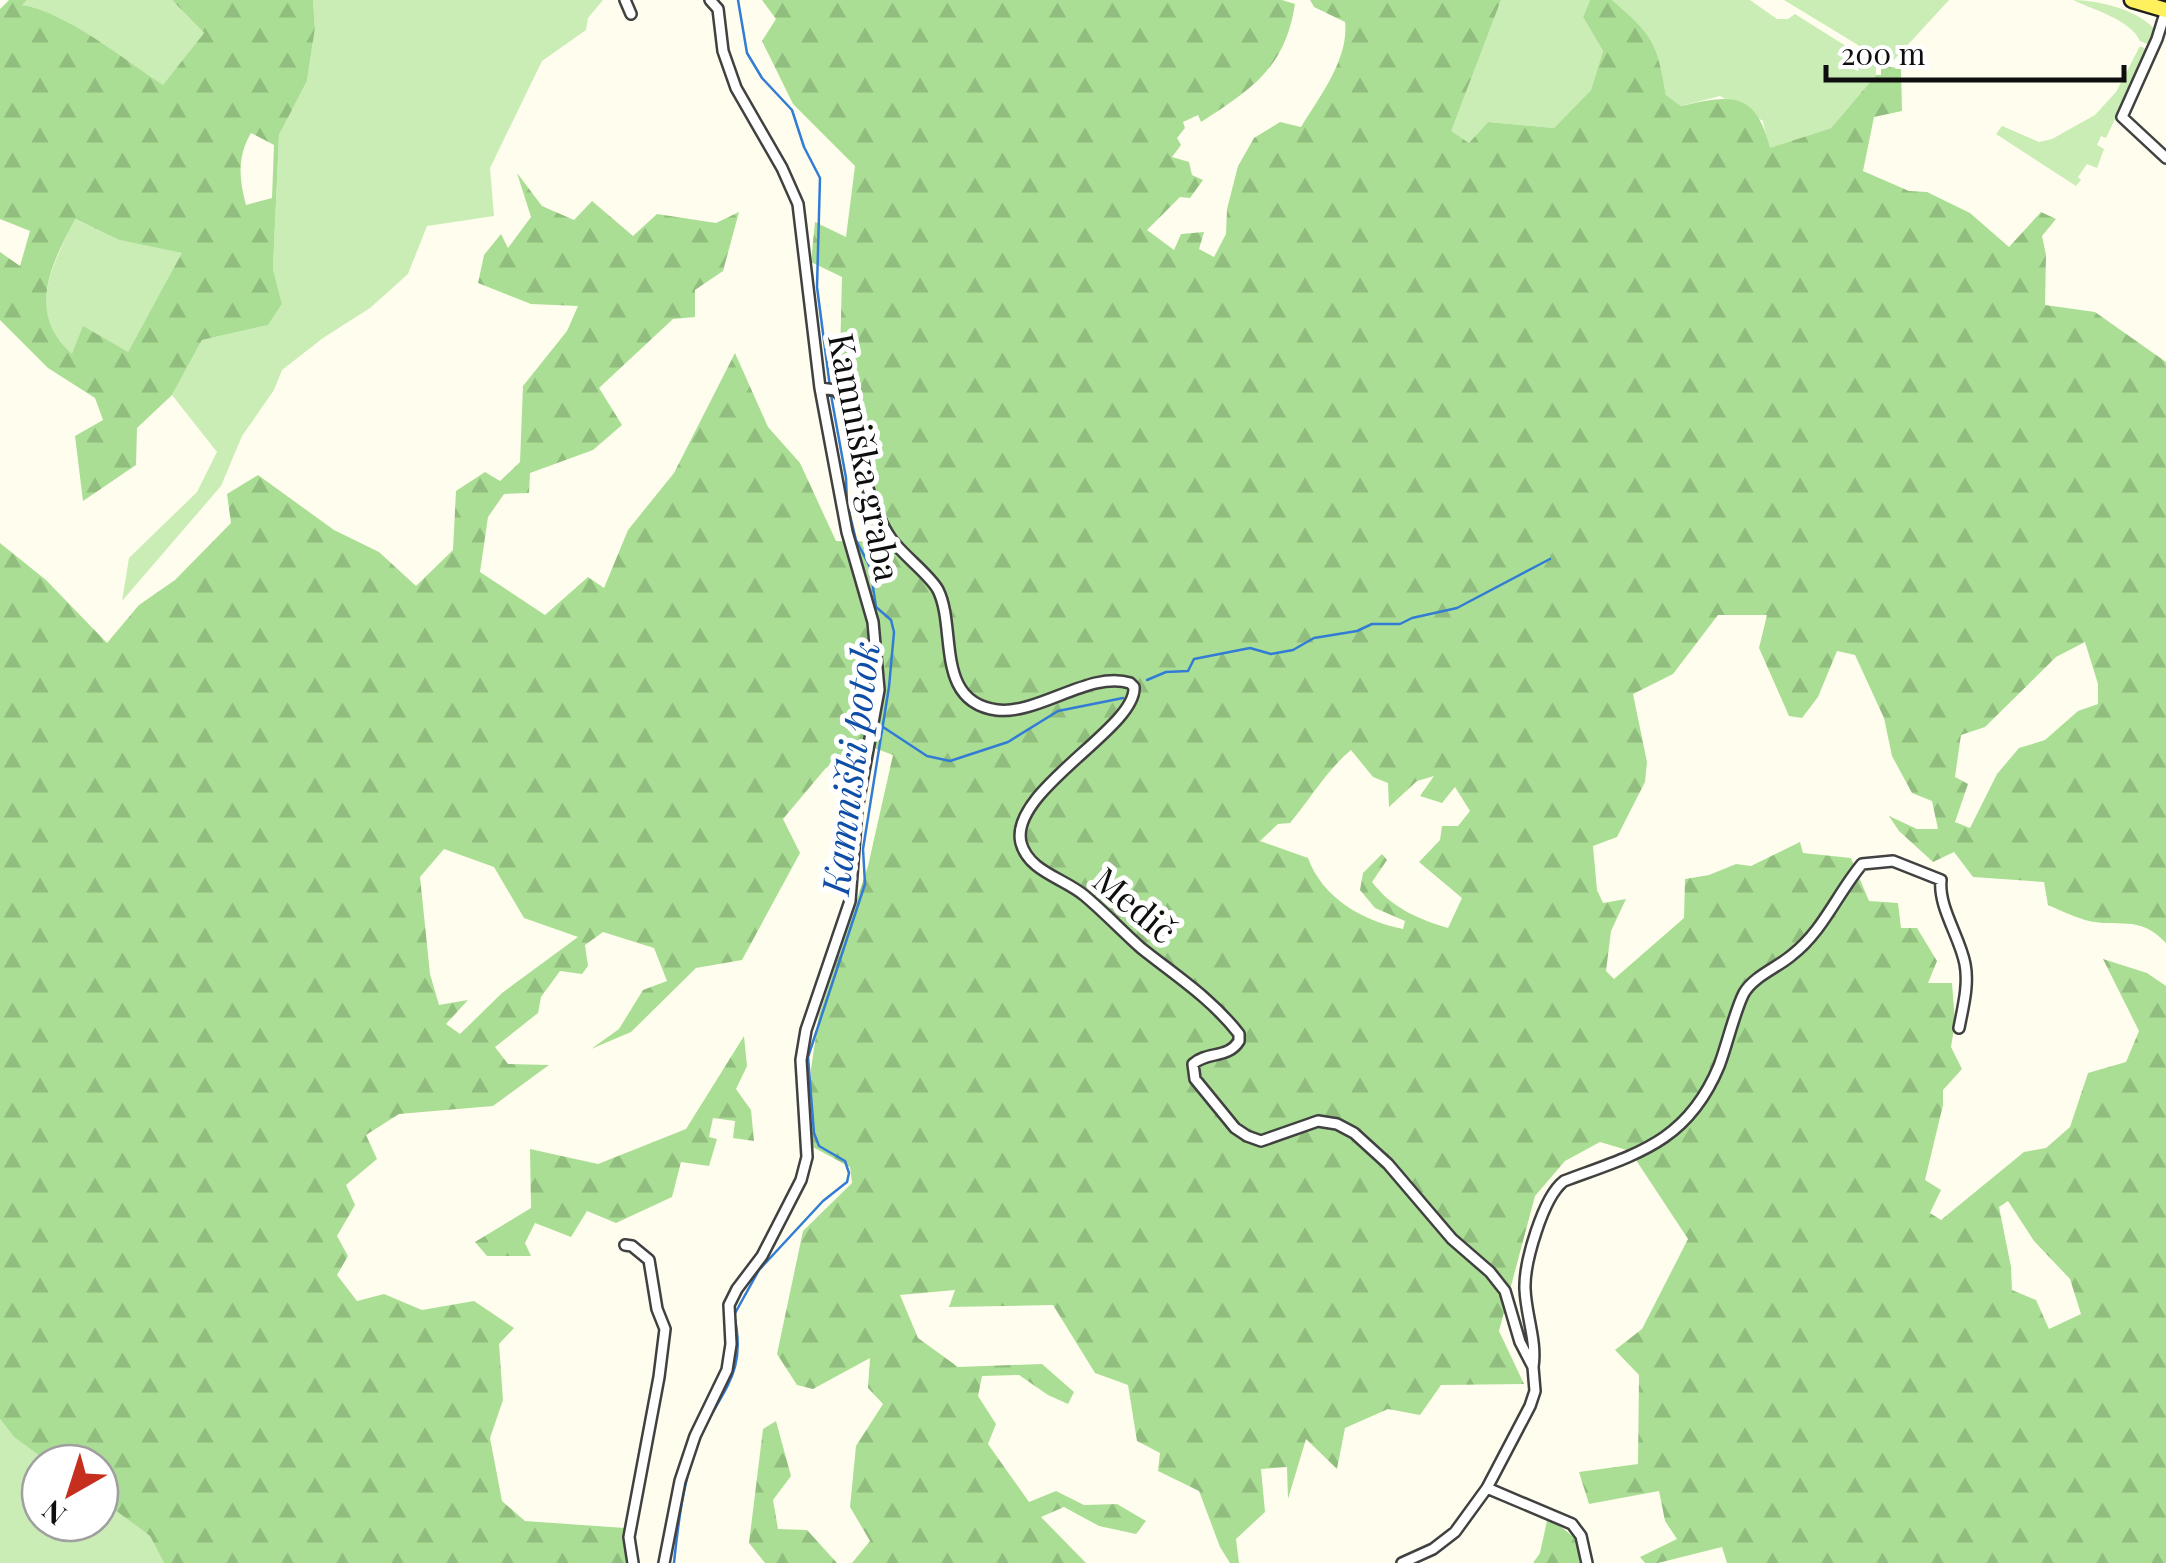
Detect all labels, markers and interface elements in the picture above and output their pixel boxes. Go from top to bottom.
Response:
scale bar [1826,20,2124,82]
text: 200 m [1841,33,1926,73]
street label: Kamniška graba [819,329,913,585]
water label: Kamniški potok [808,639,890,899]
street label: Medič [1084,855,1188,953]
north arrow [20,1443,120,1543]
text: N [34,1493,73,1534]

